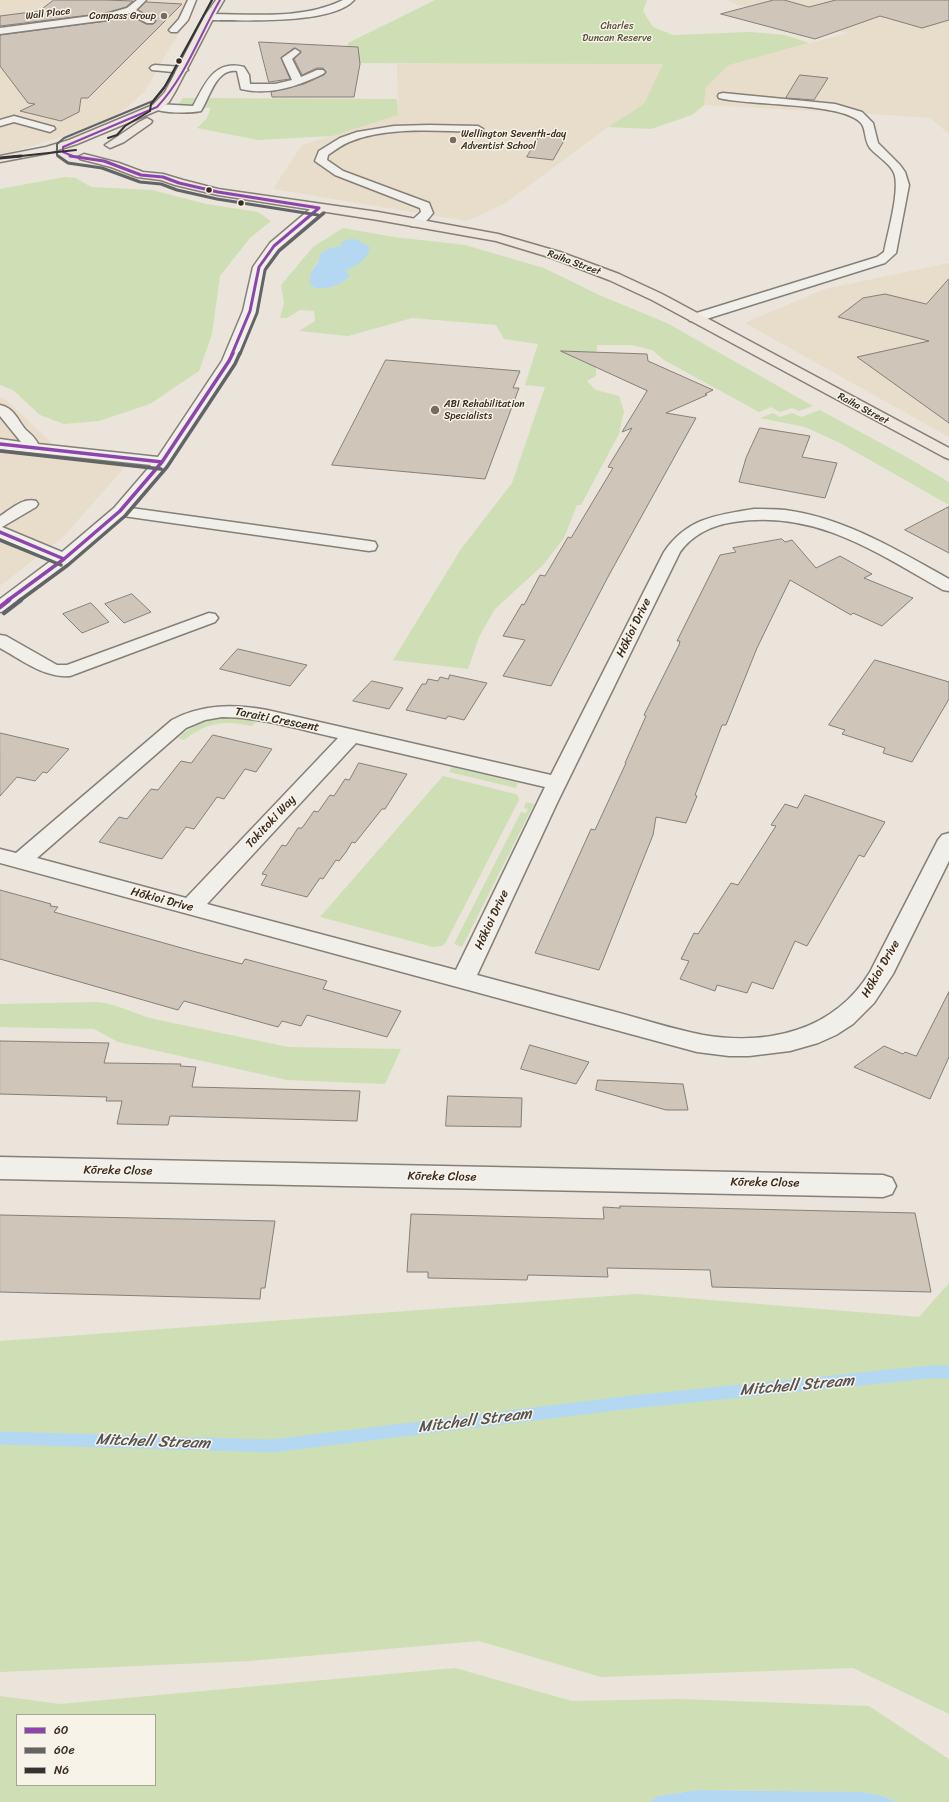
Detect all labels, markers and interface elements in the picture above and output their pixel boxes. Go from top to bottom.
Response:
street label: Wall Place [25,5,71,23]
place label: Compass Group [89,10,156,22]
marker: Compass Group [159,11,169,21]
park label: Charles Duncan Reserve [582,20,652,44]
unlabelled marker [174,56,184,66]
place label: Wellington Seventh-day Adventist School [461,128,566,152]
marker: Wellington Seventh-day Adventist School [448,135,458,145]
unlabelled marker [204,185,214,195]
unlabelled marker [236,198,246,208]
street label: Raiha Street [546,248,602,278]
street label: Raiha Street [836,391,890,427]
place label: ABI Rehabilitation Specialists [444,398,525,422]
marker: ABI Rehabilitation Specialists [429,404,441,416]
street label: Hōkioi Drive [614,596,654,660]
street label: Taraiti Crescent [234,705,320,735]
street label: Tokitoki Way [243,793,299,851]
street label: Hōkioi Drive [129,885,195,915]
street label: Hōkioi Drive [472,888,512,952]
street label: Hōkioi Drive [859,938,903,1000]
street label: Kōreke Close [83,1163,153,1179]
street label: Kōreke Close [407,1169,477,1185]
street label: Kōreke Close [730,1175,800,1191]
water label: Mitchell Stream [739,1371,855,1401]
water label: Mitchell Stream [417,1404,533,1438]
water label: Mitchell Stream [95,1430,211,1454]
legend [16,1714,156,1786]
text: 60 [54,1719,68,1741]
text: 60e [54,1739,75,1761]
text: N6 [54,1759,69,1781]

